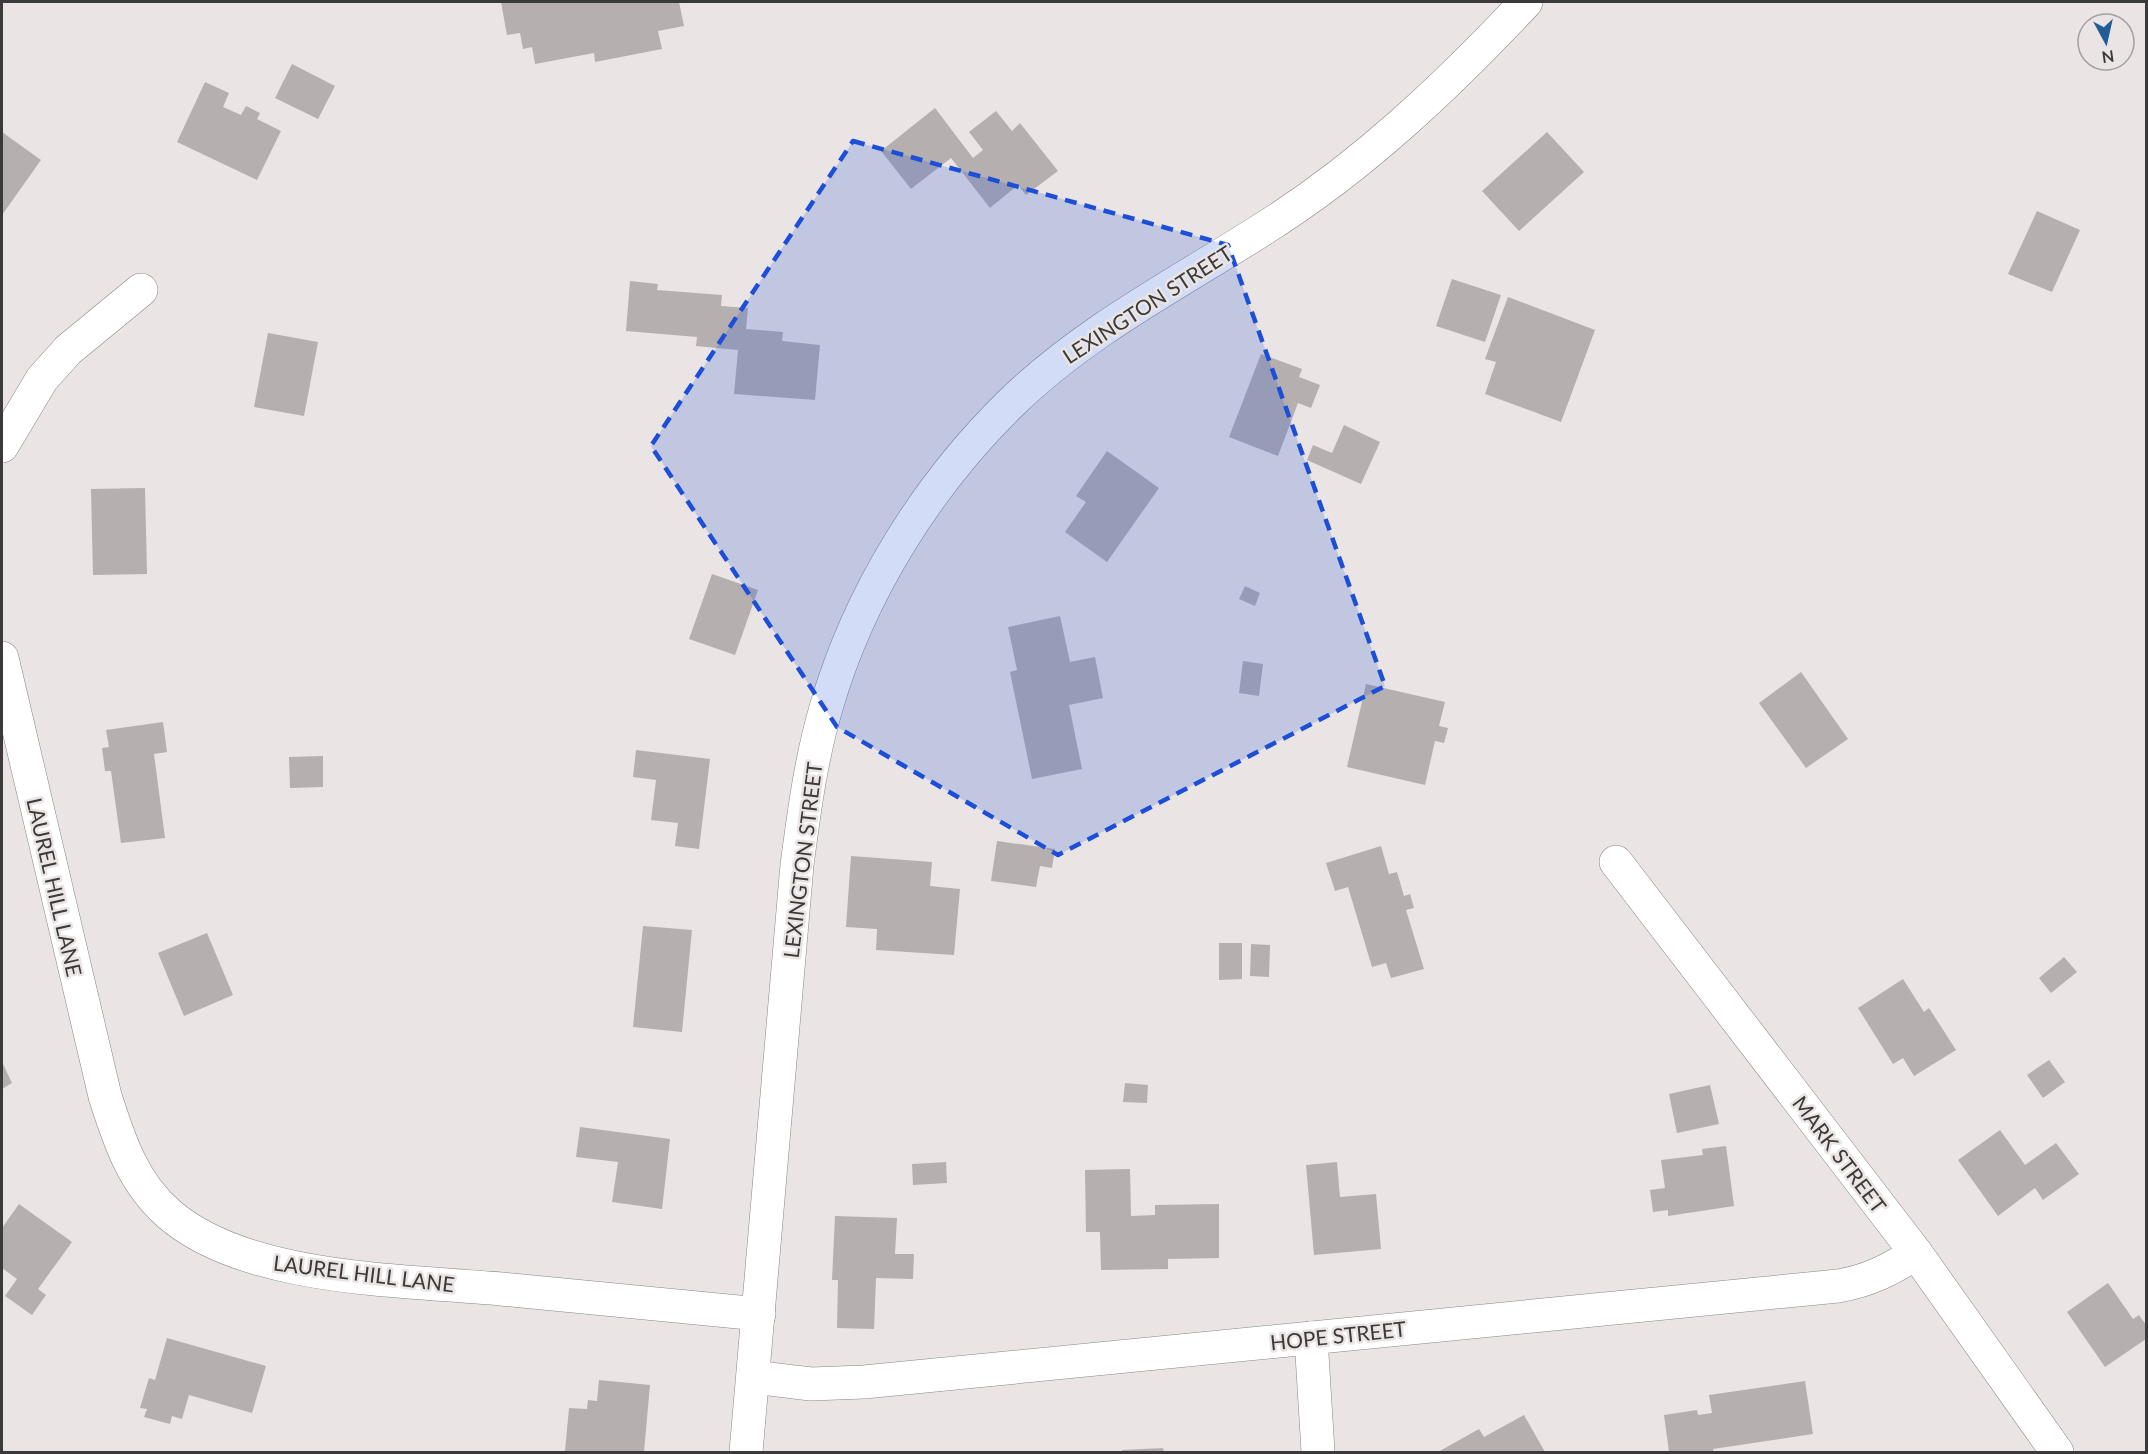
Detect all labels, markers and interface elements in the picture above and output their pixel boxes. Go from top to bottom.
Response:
north arrow [2076,12,2136,72]
text: N [2101,47,2116,68]
street label: LEXINGTON STREET [1057,239,1237,368]
street label: LEXINGTON STREET [778,760,827,959]
street label: LAUREL HILL LANE [22,795,88,979]
street label: MARK STREET [1788,1091,1892,1218]
street label: LAUREL HILL LANE [272,1249,456,1297]
street label: HOPE STREET [1269,1315,1408,1355]

